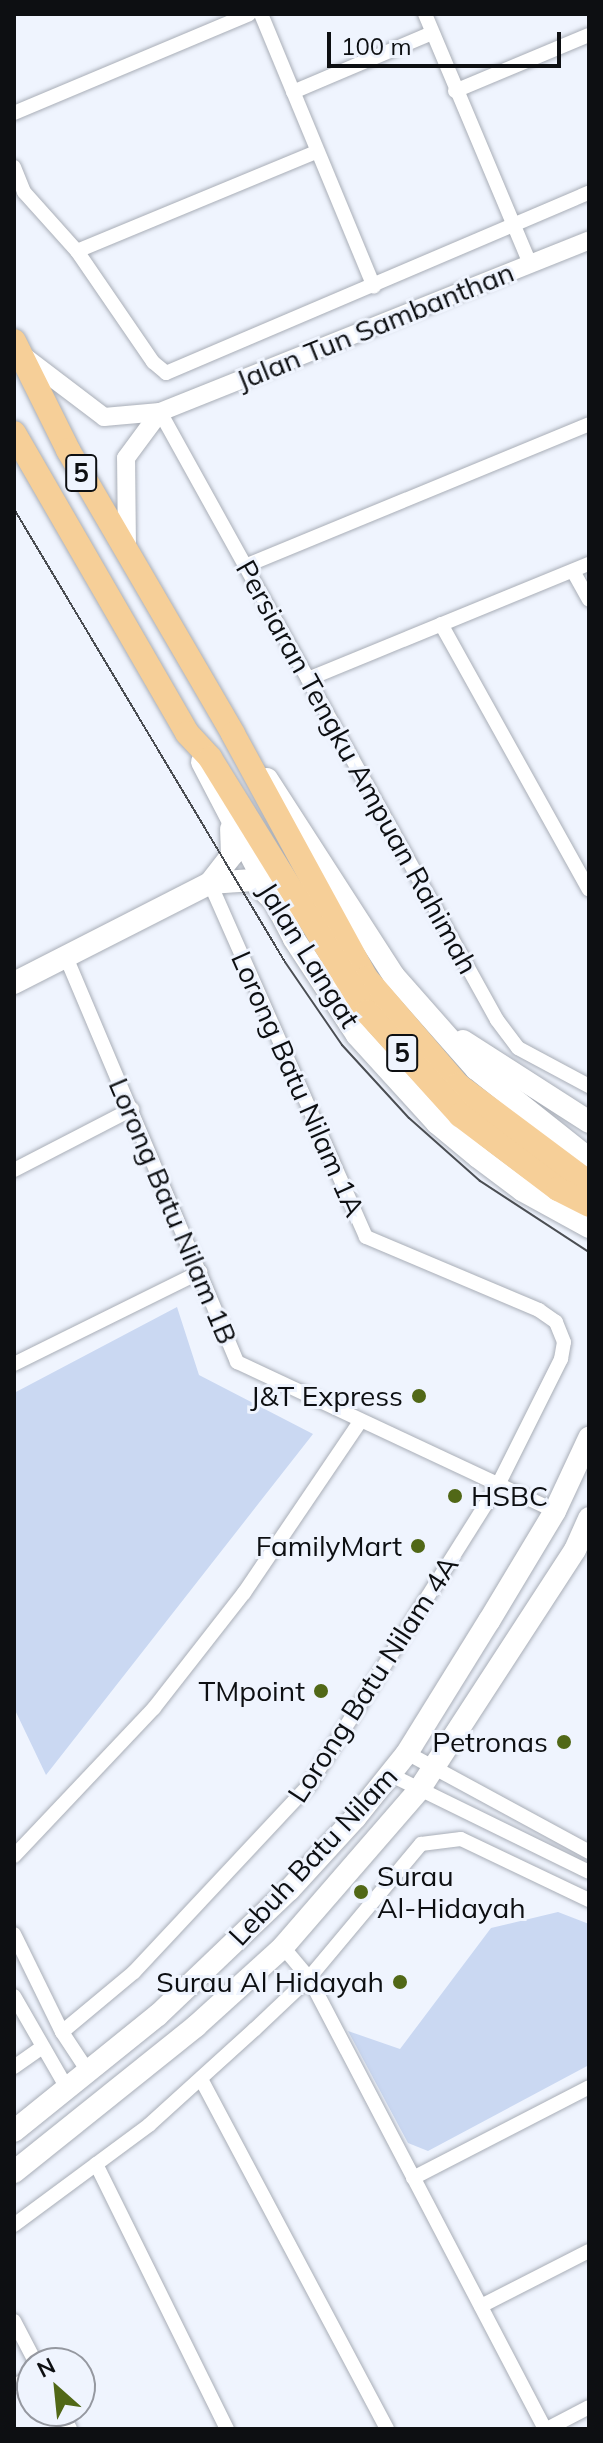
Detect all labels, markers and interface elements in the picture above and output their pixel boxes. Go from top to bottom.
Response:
scale bar [331,16,565,66]
text: 100 m [341,31,412,61]
street label: Jalan Tun Sambanthan [231,255,519,397]
road number: 5 [65,451,97,495]
street label: Persiaran Tengku Ampuan Rahimah [229,554,485,980]
street label: Jalan Langat [251,876,367,1034]
street label: Lorong Batu Nilam 1A [224,946,372,1222]
road number: 5 [386,1031,418,1075]
street label: Lorong Batu Nilam 1B [102,1073,244,1349]
place label: J&T Express [250,1379,403,1413]
marker: J&T Express [410,1387,428,1405]
place label: HSBC [471,1479,548,1513]
marker: HSBC [446,1487,464,1505]
place label: FamilyMart [256,1529,402,1563]
marker: FamilyMart [409,1537,427,1555]
street label: Lorong Batu Nilam 4A [281,1549,465,1809]
place label: TMpoint [198,1674,305,1708]
marker: TMpoint [312,1682,330,1700]
place label: Petronas [432,1725,548,1759]
marker: Petronas [555,1733,573,1751]
street label: Lebuh Batu Nilam [222,1760,404,1952]
place label: Surau Al-Hidayah [377,1859,526,1925]
marker: Surau Al-Hidayah [352,1883,370,1901]
place label: Surau Al Hidayah [156,1965,384,1999]
marker: Surau Al Hidayah [391,1973,409,1991]
north arrow [16,2347,96,2427]
text: N [32,2351,60,2384]

